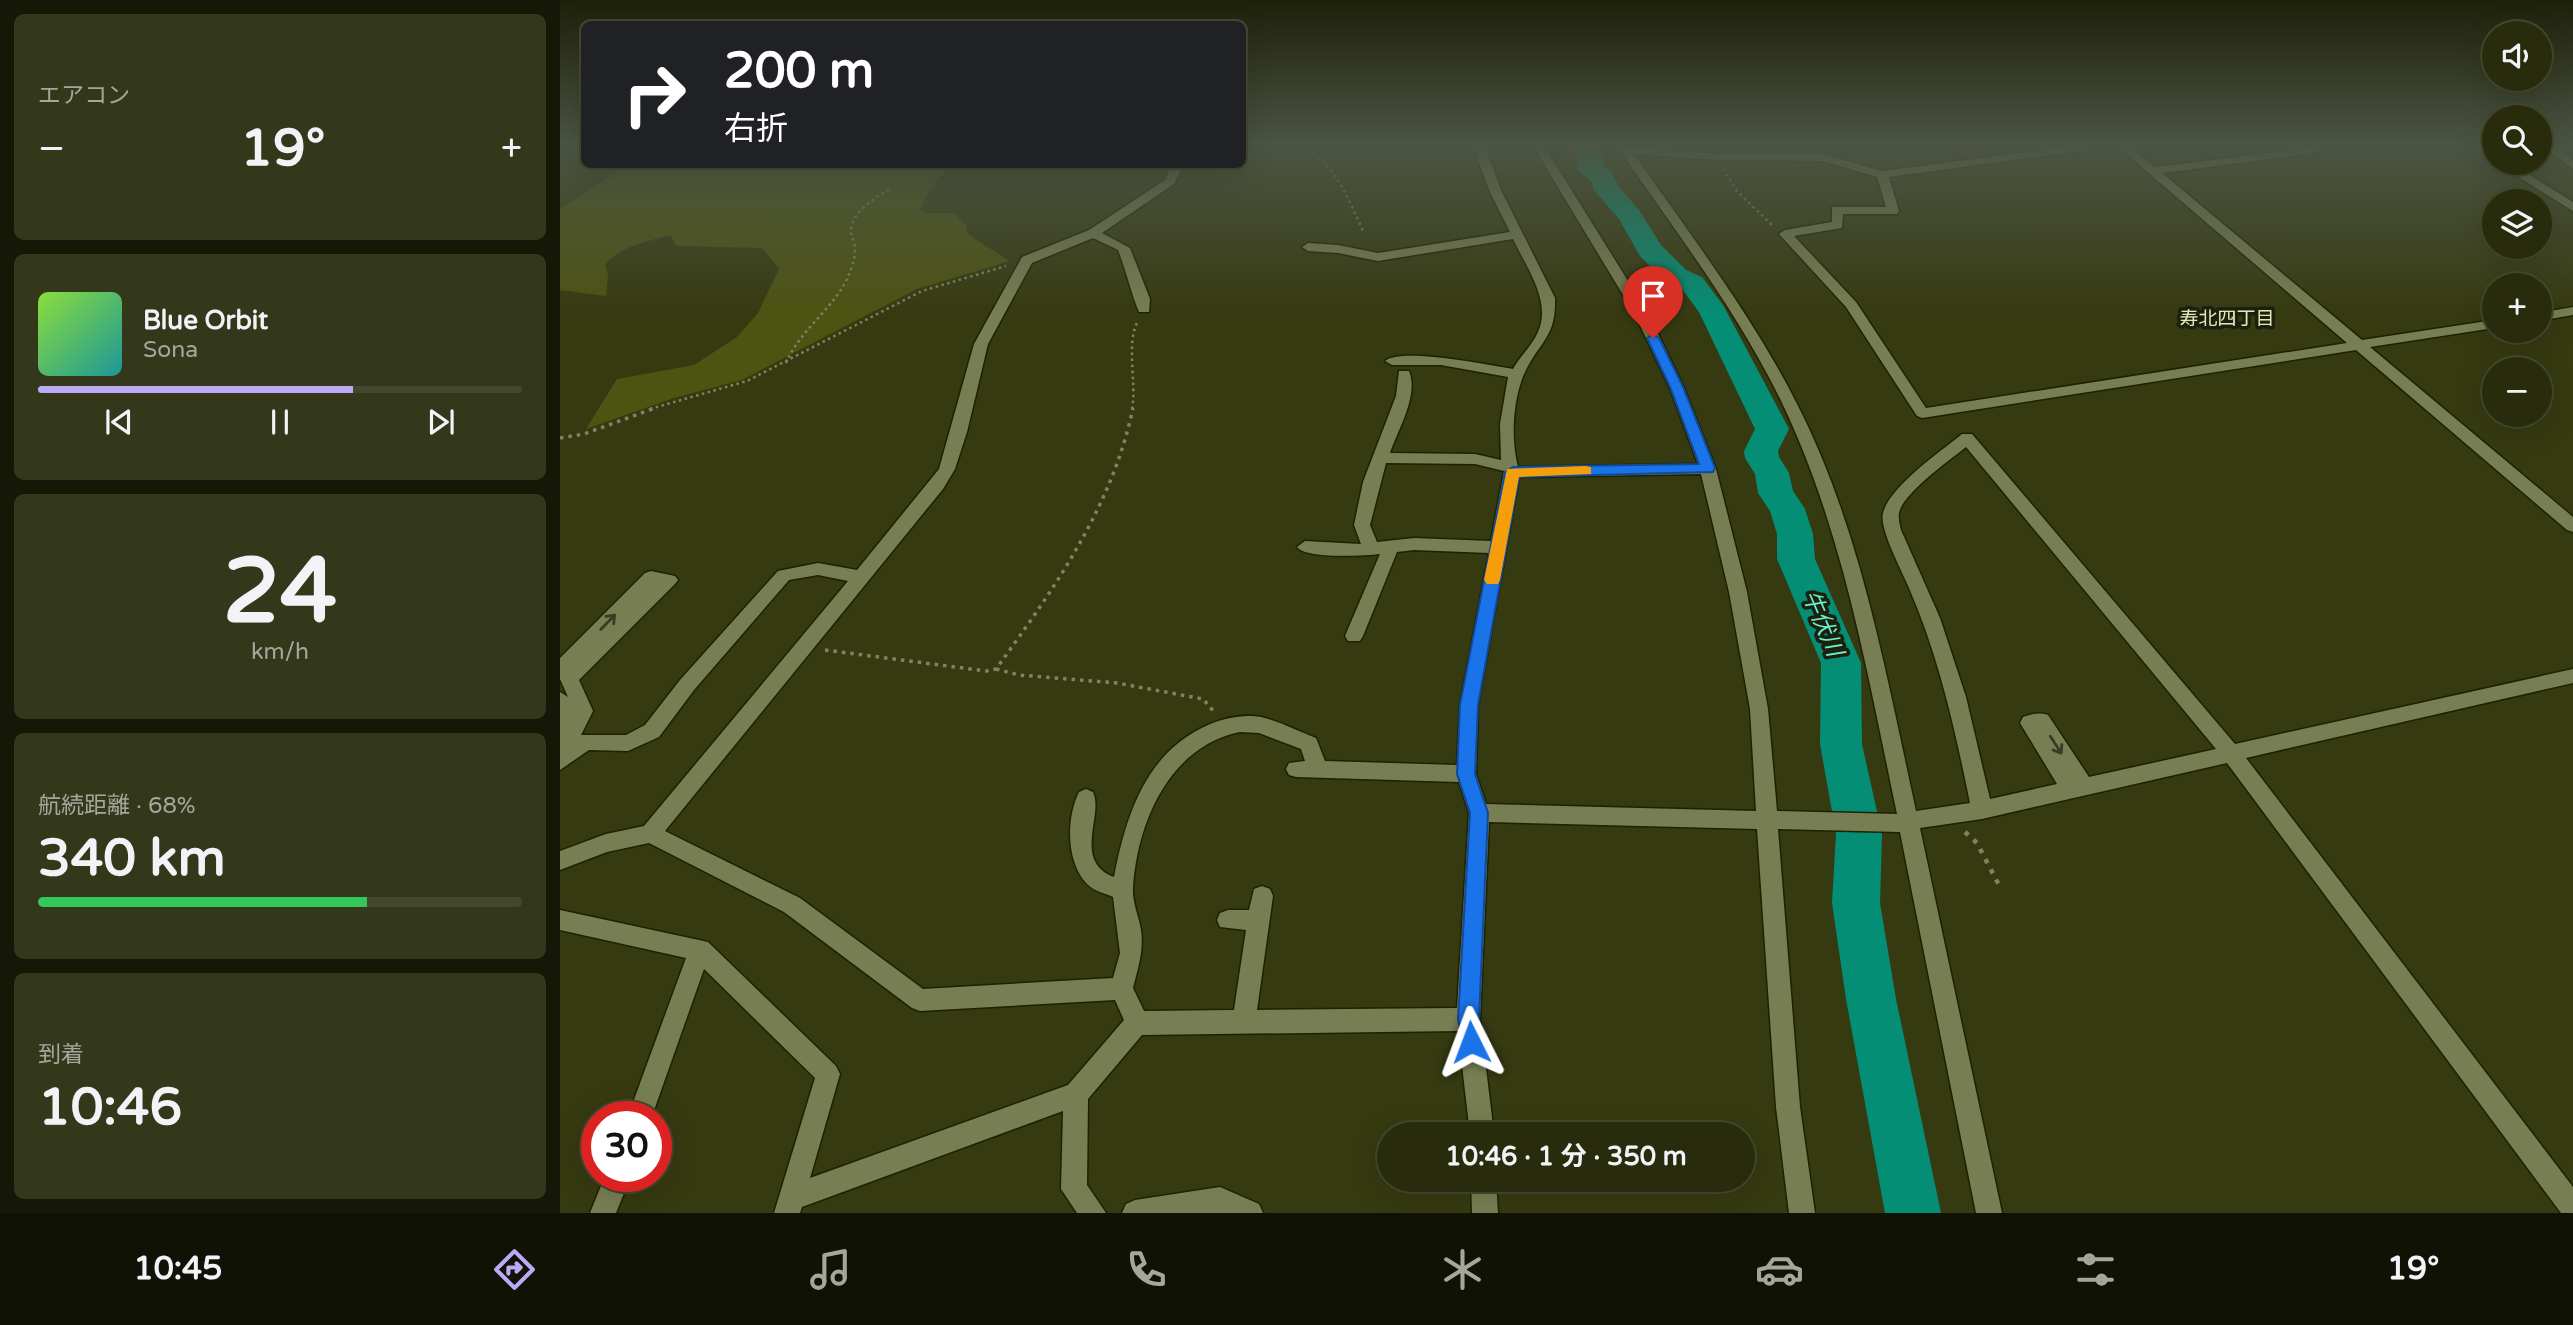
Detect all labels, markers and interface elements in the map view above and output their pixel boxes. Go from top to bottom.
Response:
map controls [2482,21,2552,427]
button: sound [2482,21,2552,91]
text: 200 m [724,42,874,101]
icon: right [609,49,700,140]
text: エアコン [38,82,130,110]
button: search [2482,105,2552,175]
text: 右折 [724,110,788,148]
text: 19° [240,117,325,180]
text: − [38,126,65,172]
text: + [501,126,522,172]
button: layers [2482,189,2552,259]
pin [1623,266,1683,338]
button: + [2482,273,2552,343]
icon: arrive [1634,277,1672,315]
text: Blue Orbit [143,305,268,336]
district label: 寿北四丁目 [2179,308,2275,330]
text: Sona [143,336,198,364]
button: − [2482,357,2552,427]
icon: previous [100,403,138,441]
icon: pause [261,403,299,441]
icon: next [422,403,460,441]
text: 24 [223,537,337,647]
water label: 牛伏川 [1796,586,1850,663]
one-way arrow [599,613,616,630]
text: km/h [251,638,309,666]
one-way arrow [2050,734,2064,754]
text: 航続距離 · 68% [38,792,196,820]
text: 340 km [38,827,226,890]
position arrow [1434,1005,1508,1079]
text: 到着 [38,1041,84,1069]
text: 10:46 [38,1076,182,1139]
speed limit sign: 30 [581,1101,672,1192]
text: 10:46 · 1 分 · 350 m [1445,1141,1687,1172]
icon: directions [490,1245,539,1294]
icon: music [806,1245,855,1294]
icon: phone [1122,1245,1171,1294]
icon: climate [1438,1245,1487,1294]
icon: car [1755,1245,1804,1294]
icon: filters [2071,1245,2120,1294]
text: 10:45 [134,1250,222,1288]
text: 19° [2387,1250,2439,1288]

